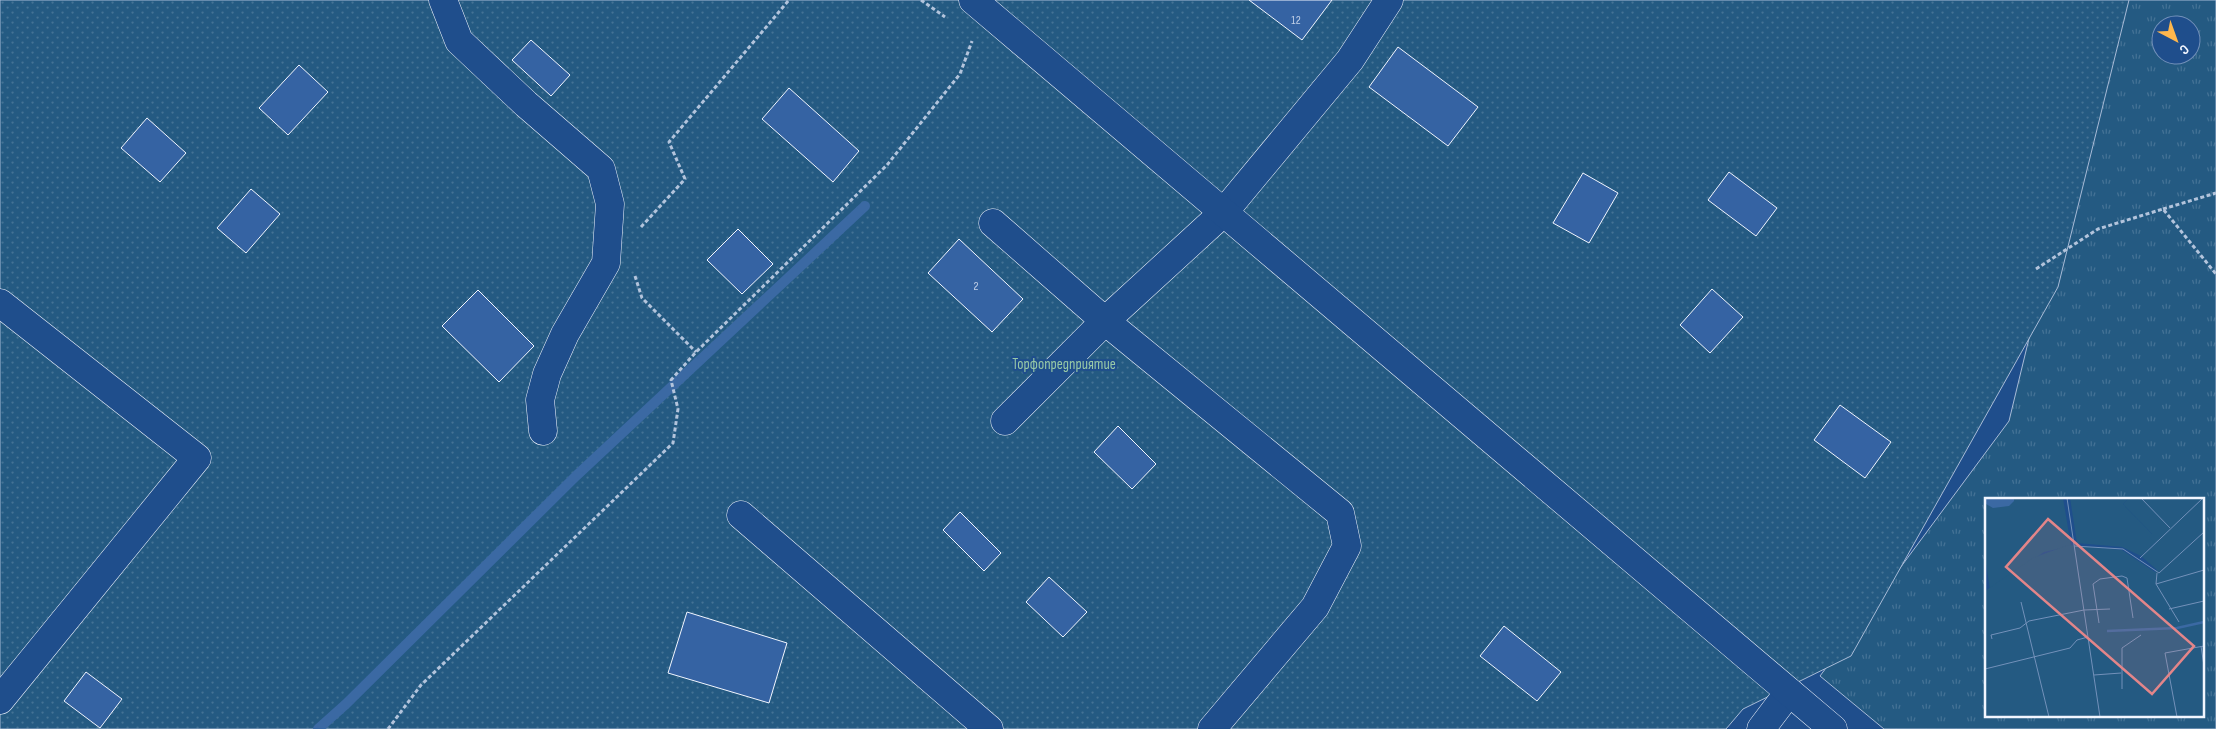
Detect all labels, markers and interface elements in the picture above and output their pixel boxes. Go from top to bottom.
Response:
house number: 12 [1291,13,1301,28]
north arrow [2151,15,2201,65]
text: С [2176,41,2192,58]
house number: 2 [974,279,979,294]
park label: Торфопредприятие [1012,355,1116,374]
inset map [1985,498,2204,716]

